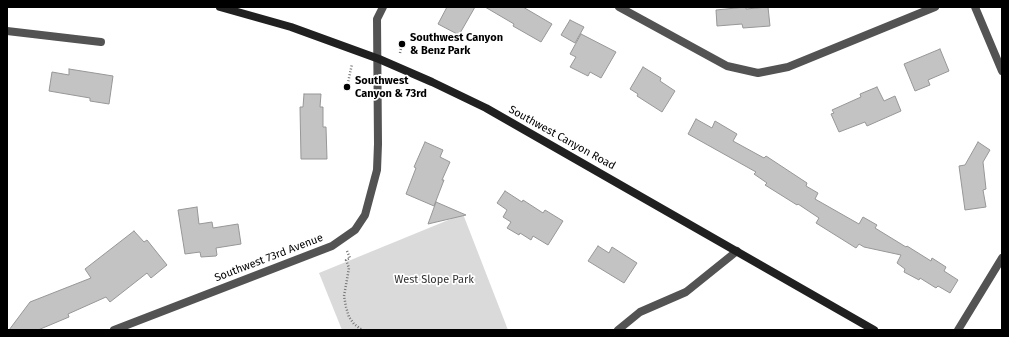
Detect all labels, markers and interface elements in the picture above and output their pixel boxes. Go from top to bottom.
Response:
place label: Southwest Canyon & Benz Park [410,31,503,57]
marker: Southwest Canyon & Benz Park [397,39,407,49]
place label: Southwest Canyon & 73rd [355,74,427,100]
marker: Southwest Canyon & 73rd [342,82,352,92]
street label: Southwest Canyon Road [506,103,618,173]
street label: Southwest 73rd Avenue [213,231,325,285]
park label: West Slope Park [394,273,474,287]

